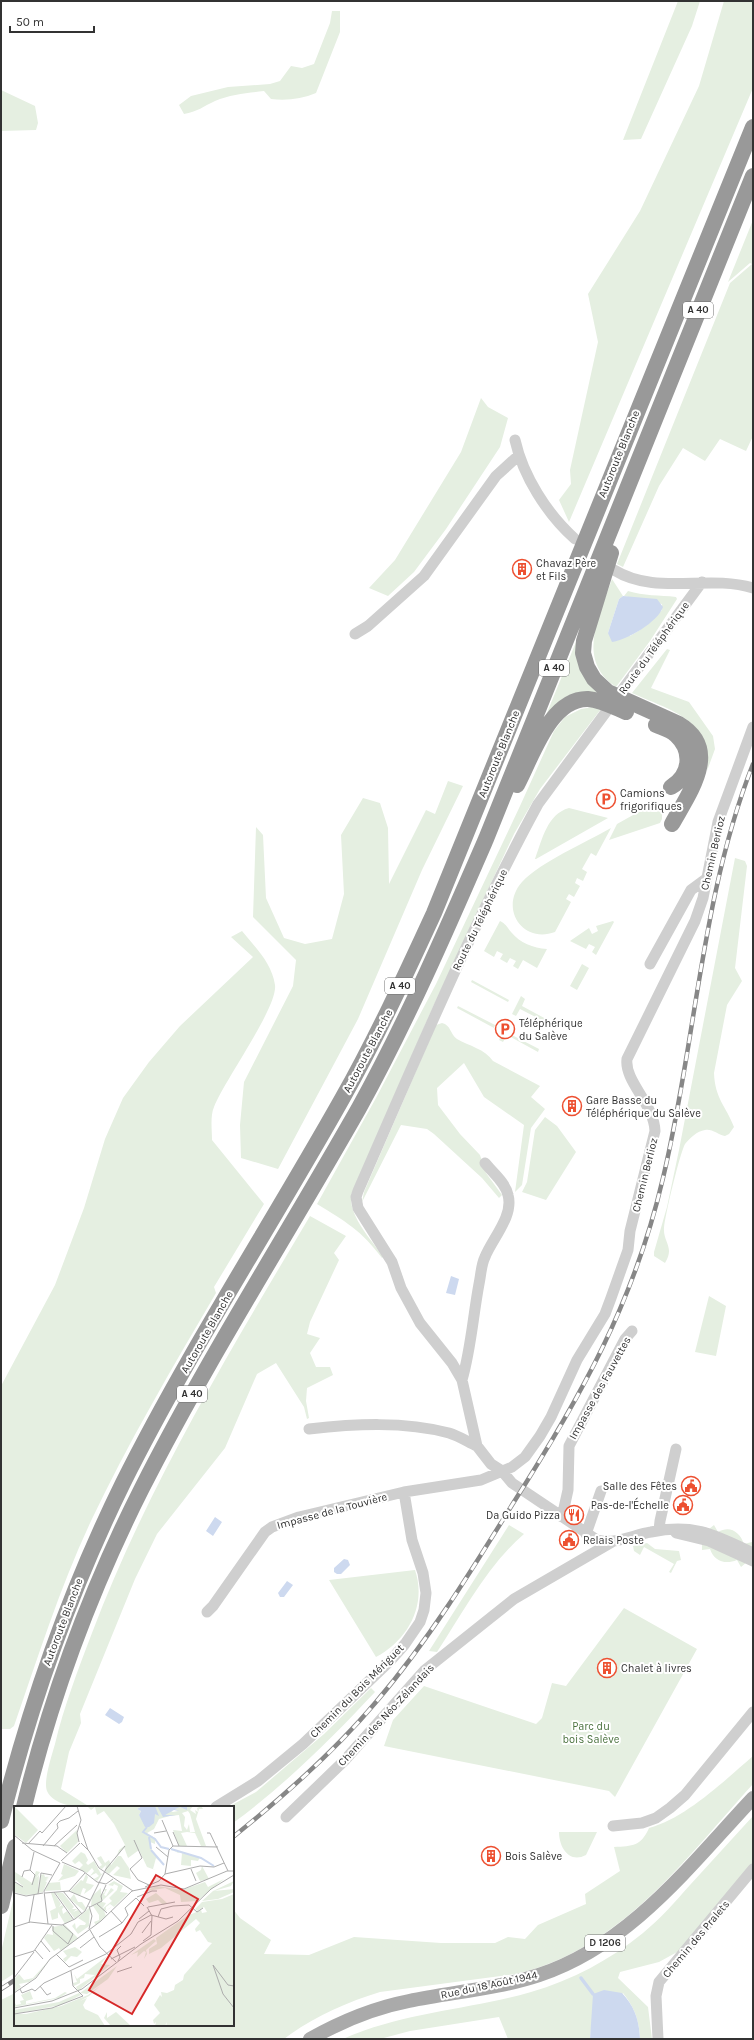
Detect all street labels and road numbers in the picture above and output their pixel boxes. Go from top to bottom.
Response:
road number: A 40 [683,302,713,318]
street label: Autoroute Blanche [596,408,643,499]
street label: Route du Téléphérique [616,599,692,697]
road number: A 40 [539,660,569,676]
street label: Autoroute Blanche [476,708,523,799]
street label: Chemin Berlioz [698,815,728,891]
street label: Route du Téléphérique [450,867,510,973]
road number: A 40 [385,978,415,994]
street label: Autoroute Blanche [340,1007,396,1095]
street label: Chemin Berlioz [630,1137,660,1213]
street label: Autoroute Blanche [178,1288,236,1375]
street label: Impasse des Fauvettes [566,1334,634,1442]
road number: A 40 [177,1386,207,1402]
street label: Impasse de la Touvière [275,1490,389,1532]
street label: Autoroute Blanche [40,1576,86,1668]
street label: Chemin du Bois Mériguet [307,1641,407,1741]
street label: Chemin des Néo-Zélandais [335,1661,437,1769]
street label: Chemin des Pralets [660,1897,732,1980]
road number: D 1206 [585,1935,625,1951]
street label: Rue du 18 Août 1944 [439,1968,539,2002]

